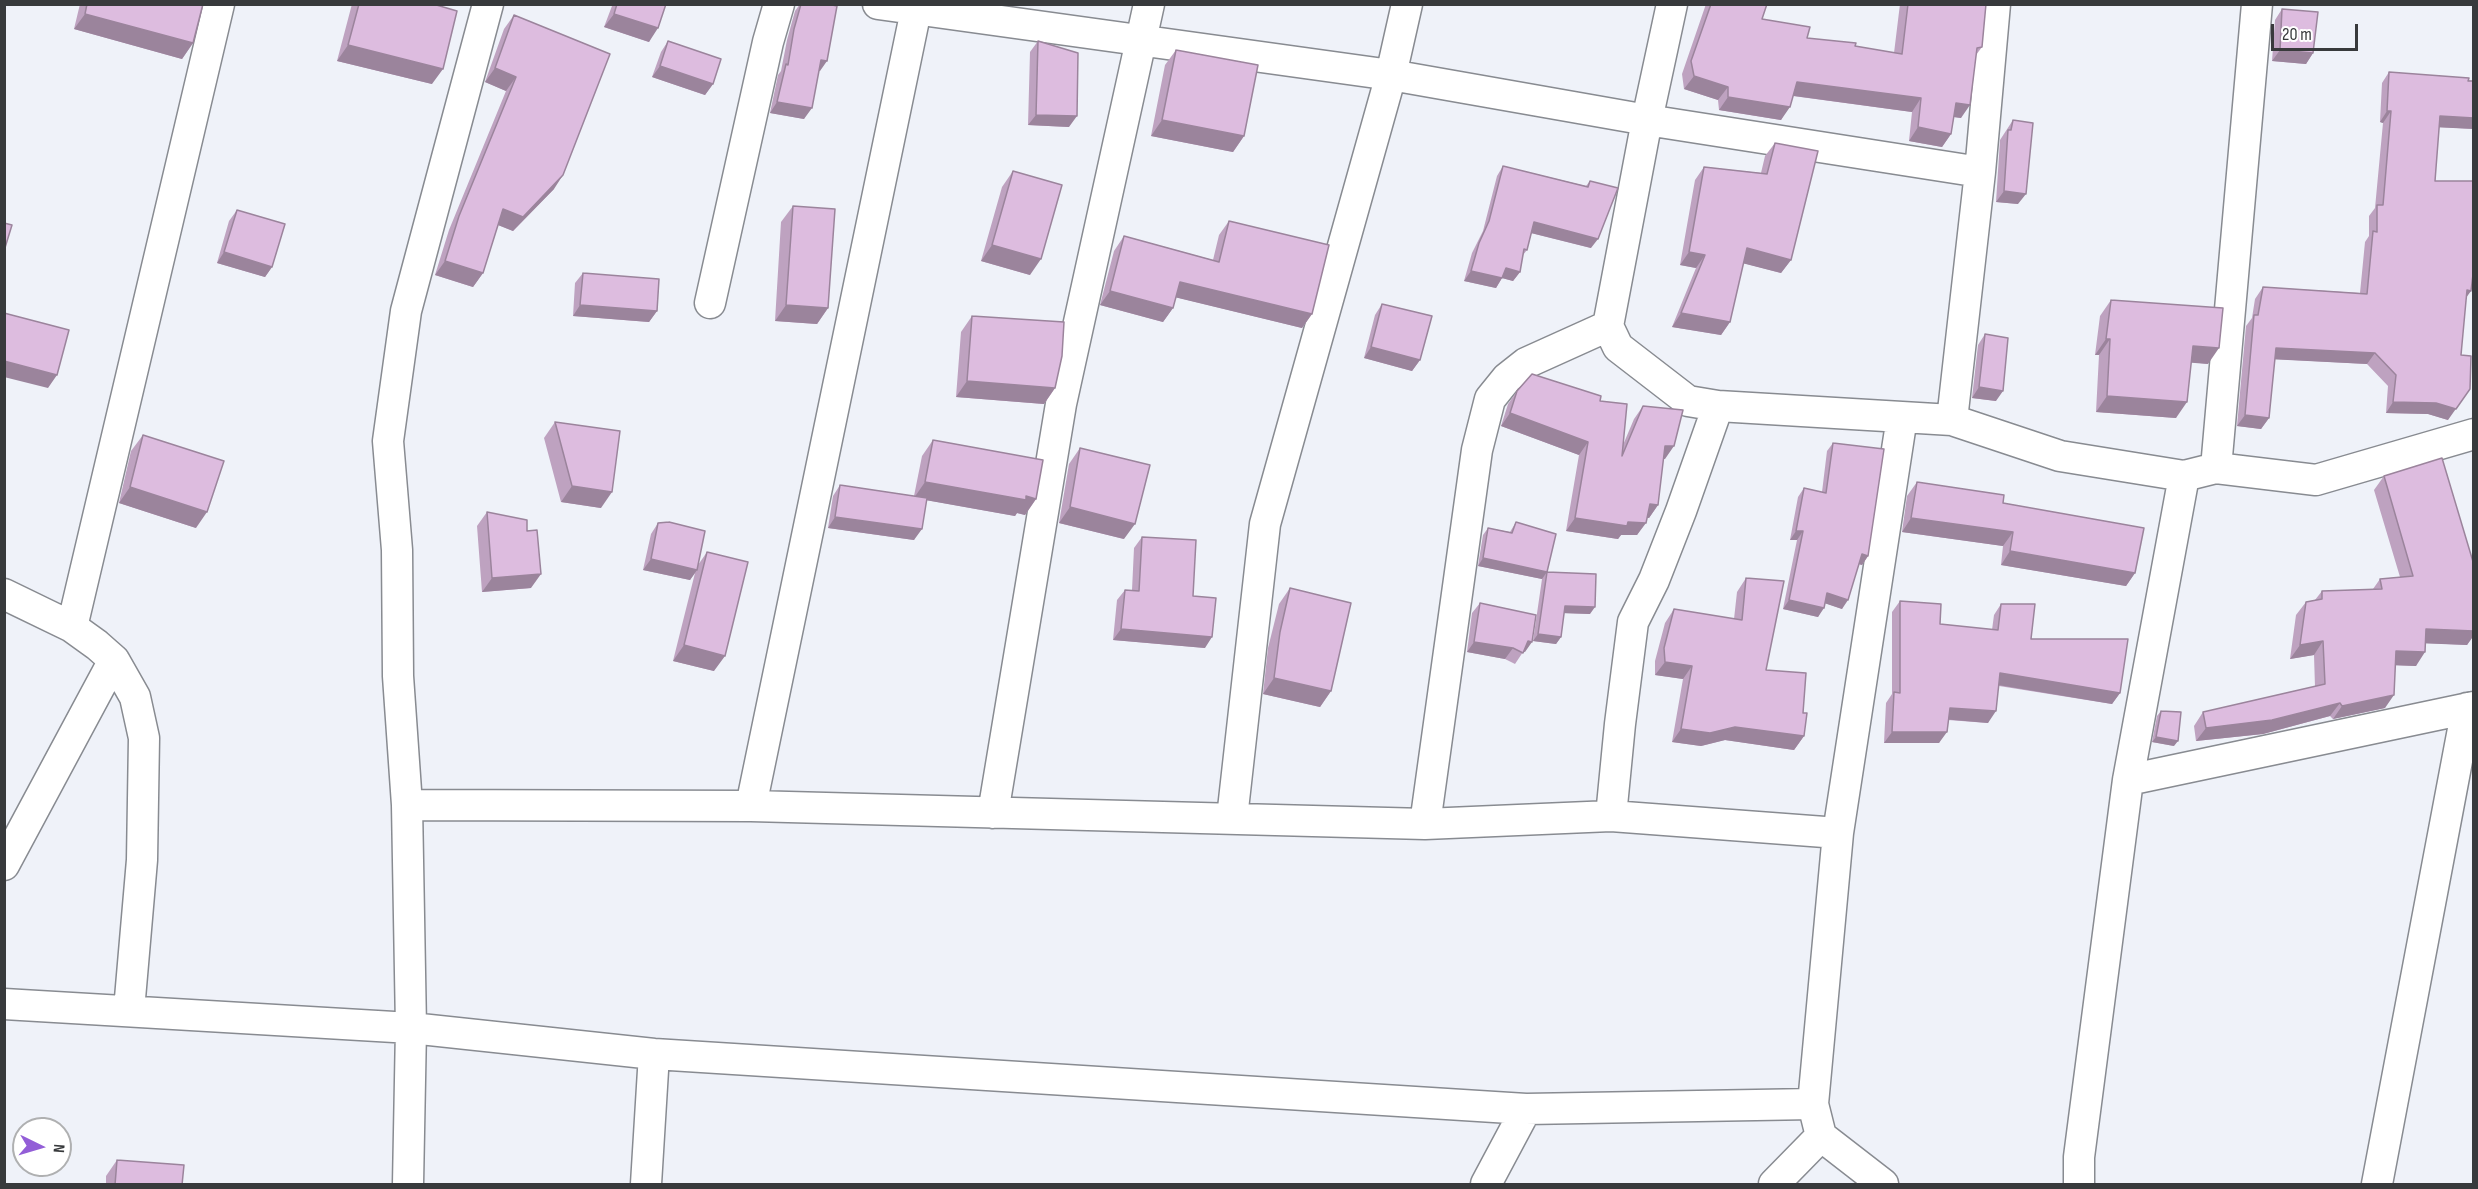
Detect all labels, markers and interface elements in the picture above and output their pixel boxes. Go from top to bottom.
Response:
scale bar [2274,12,2361,50]
text: 20 m [2282,24,2312,45]
north arrow [12,1117,72,1177]
text: N [49,1143,68,1154]

